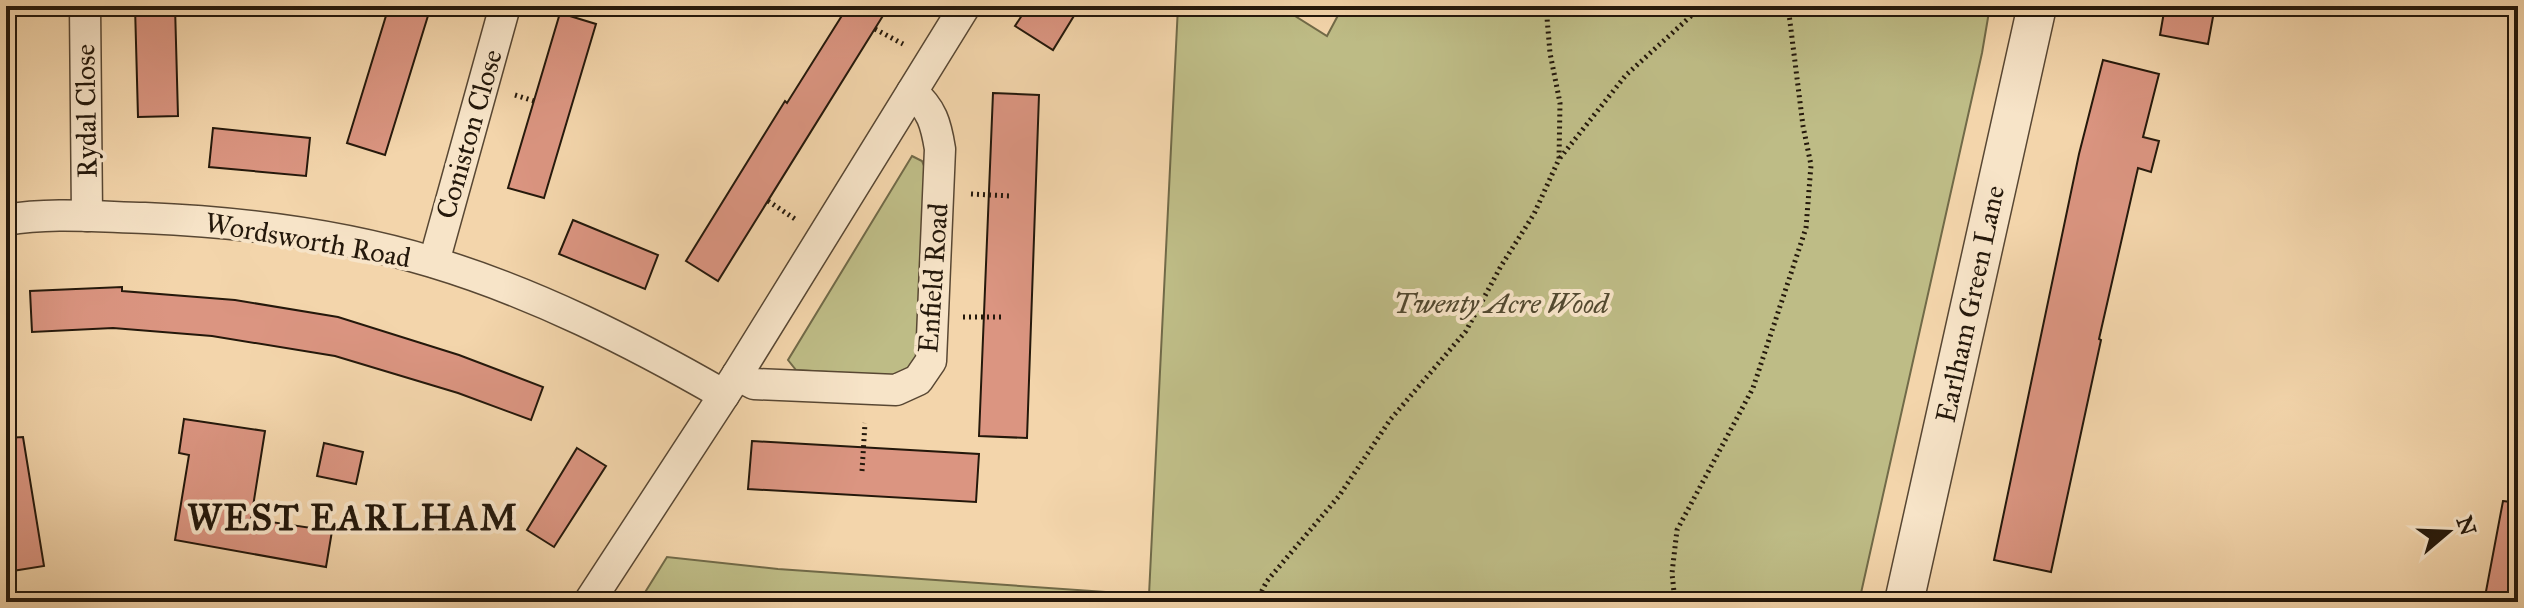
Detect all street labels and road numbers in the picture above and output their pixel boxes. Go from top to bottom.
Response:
street label: Rydal Close [67,44,105,178]
street label: Coniston Close [428,45,510,223]
street label: Earlham Green Lane [1928,182,2012,426]
street label: Enfield Road [910,202,956,354]
street label: Wordsworth Road [202,205,414,275]

